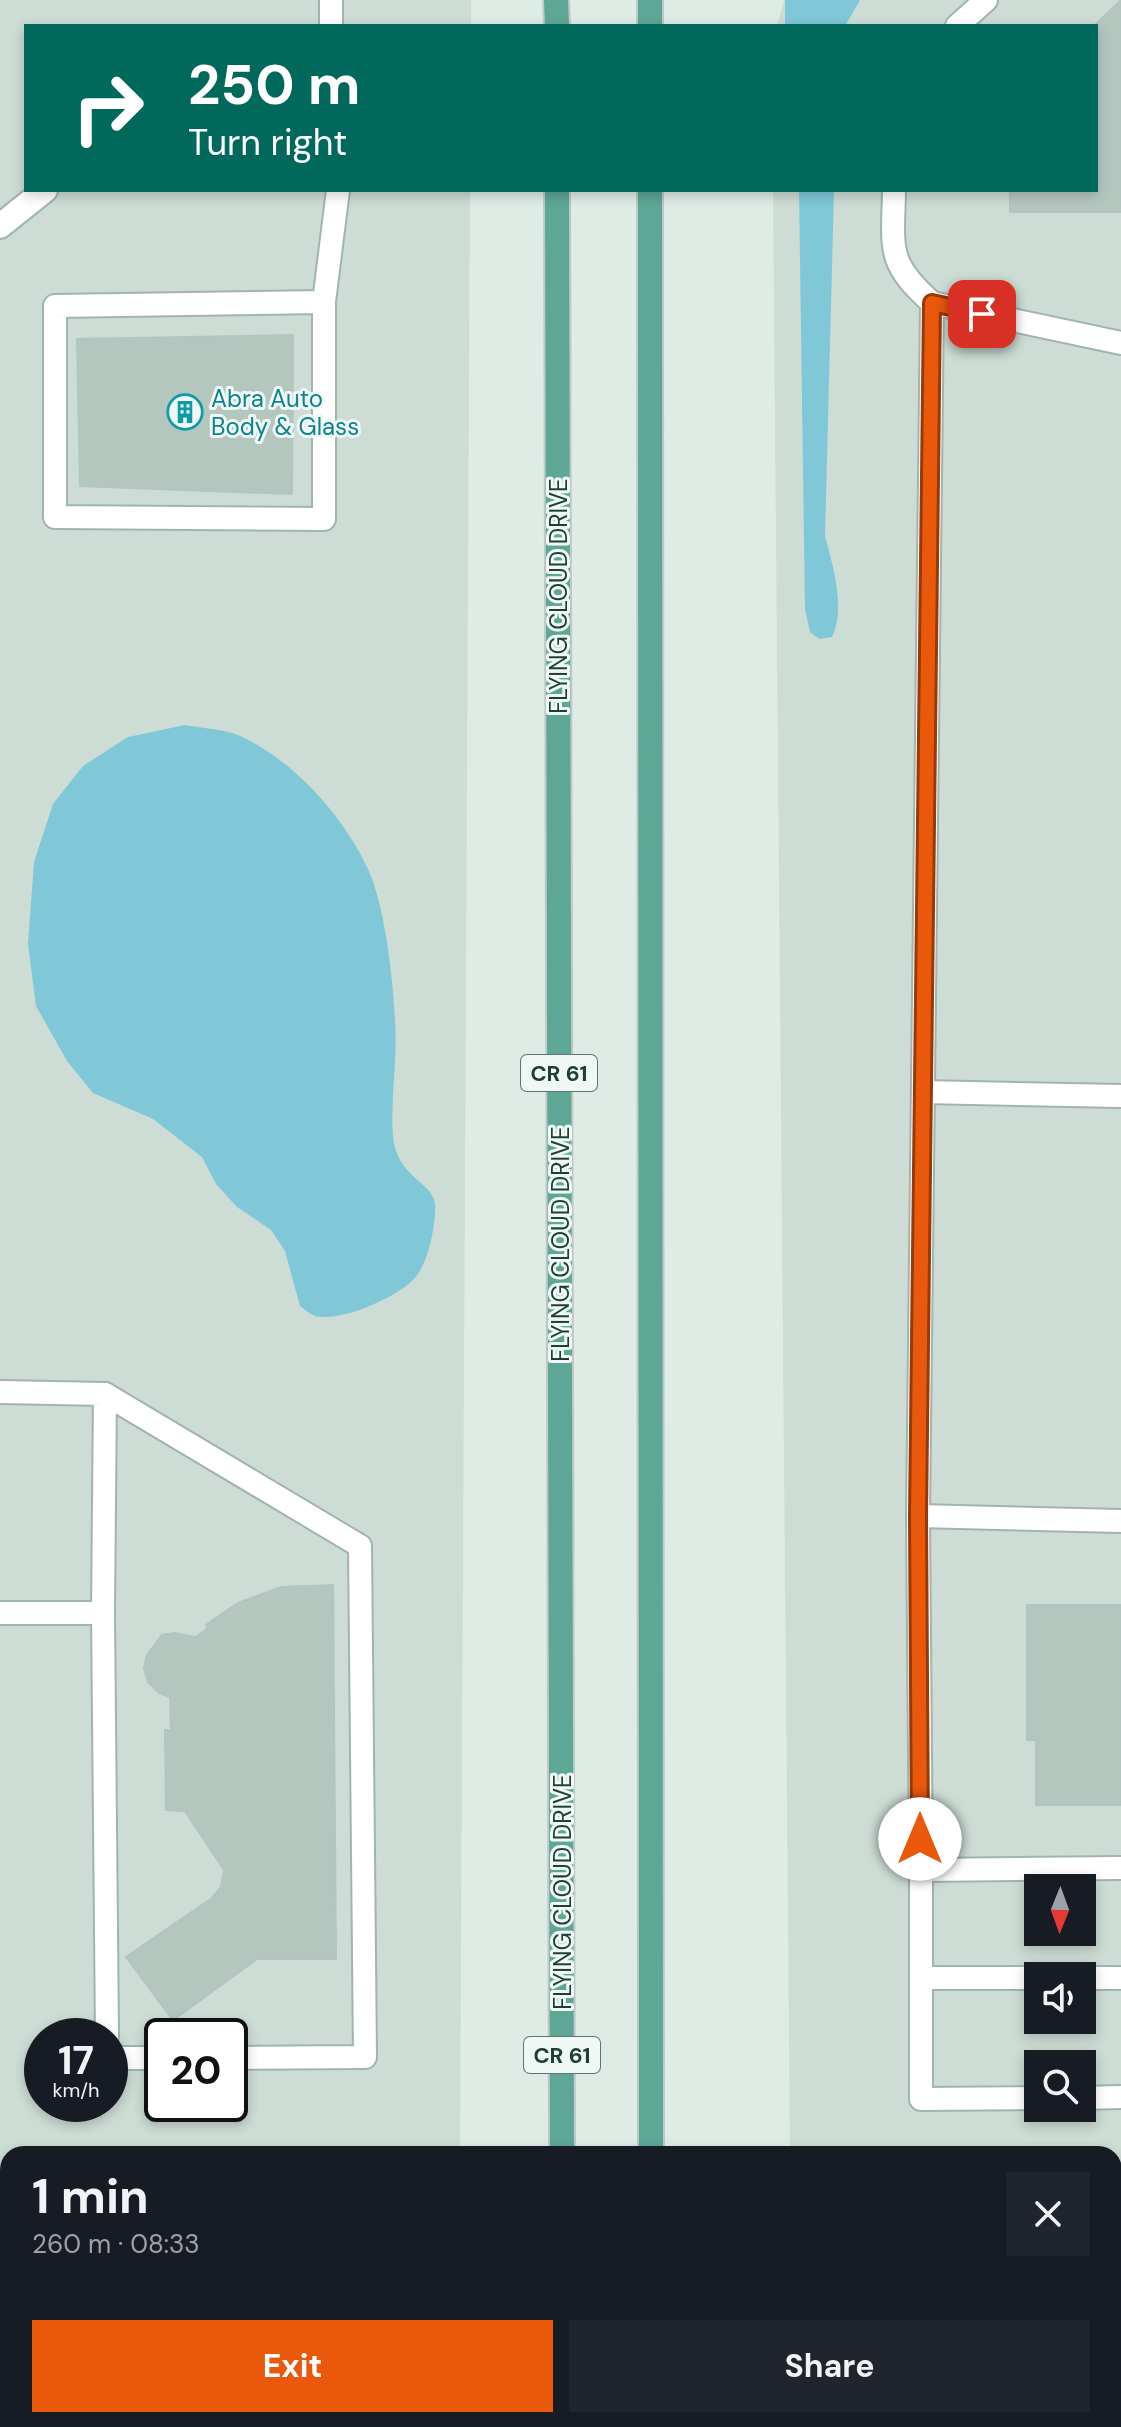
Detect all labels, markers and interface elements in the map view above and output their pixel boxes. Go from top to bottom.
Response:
text: 250 m [188,48,360,121]
icon: right [56,56,160,160]
text: Turn right [188,119,347,166]
pin [948,280,1016,348]
icon: arrive [960,292,1004,336]
place label: Abra Auto Body & Glass [211,383,359,442]
building icon: Abra Auto Body & Glass [166,393,204,431]
street label: FLYING CLOUD DRIVE [543,478,574,714]
road number: CR 61 [521,1055,597,1091]
street label: FLYING CLOUD DRIVE [545,1126,576,1362]
street label: FLYING CLOUD DRIVE [547,1774,578,2010]
position arrow [878,1797,962,1881]
north arrow [1024,1874,1096,1946]
map controls [1024,1874,1096,2122]
button: sound [1024,1962,1096,2034]
speed limit sign: 20 [144,2018,248,2122]
text: 17 [58,2034,94,2086]
road number: CR 61 [524,2037,600,2073]
button: search [1024,2050,1096,2122]
text: km/h [52,2077,100,2103]
text: 1 min [32,2165,149,2228]
button: close [1006,2172,1090,2256]
text: 260 m · 08:33 [32,2227,200,2261]
button: Exit [32,2320,553,2412]
button: Share [569,2320,1090,2412]

